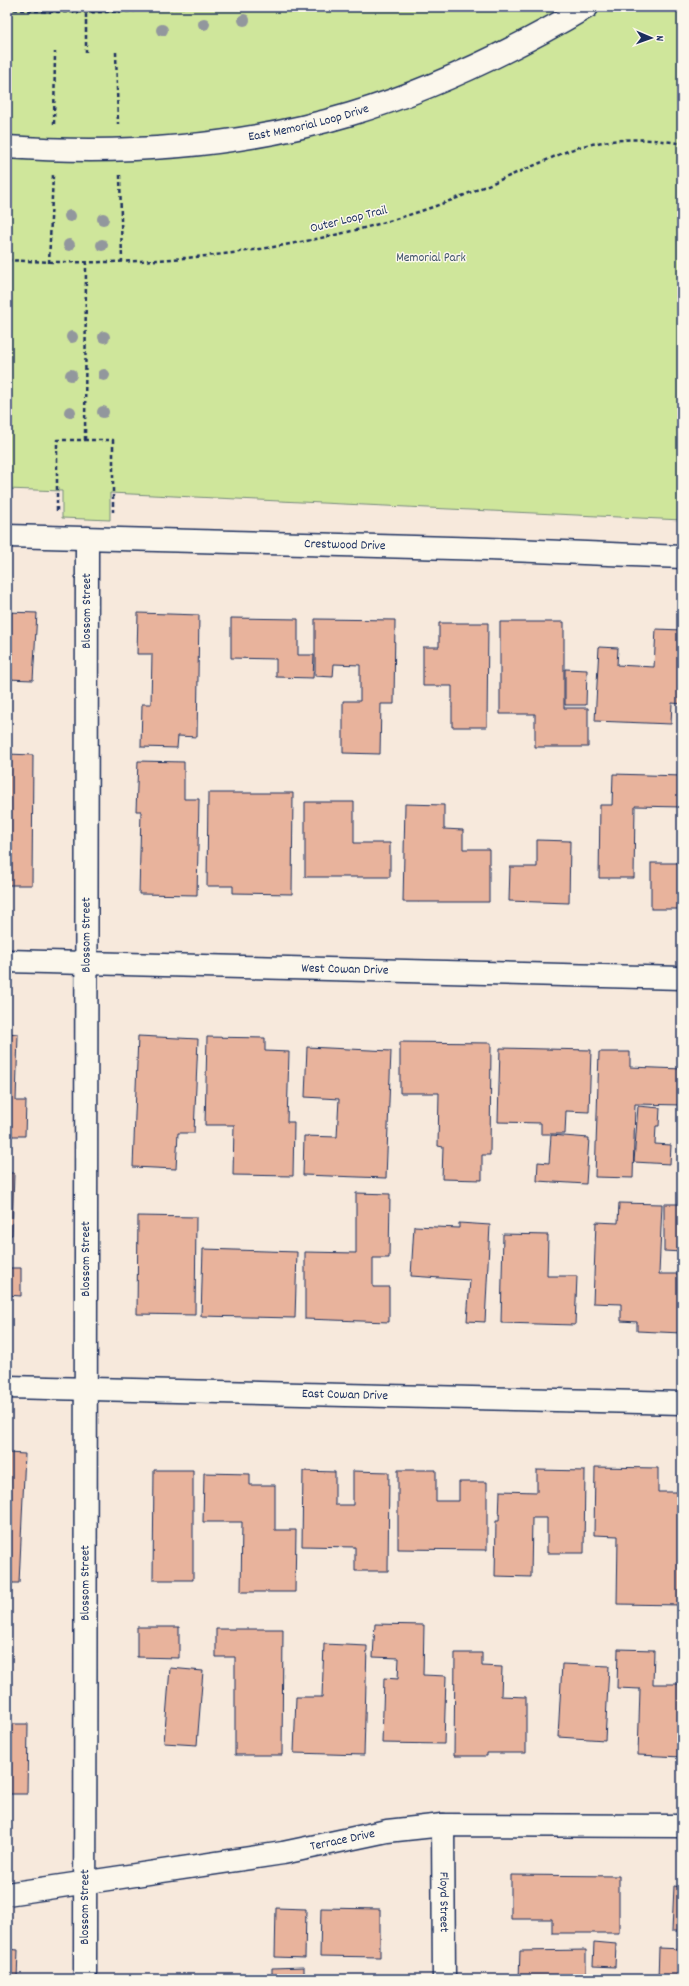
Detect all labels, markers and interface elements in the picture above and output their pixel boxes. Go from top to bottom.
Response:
north arrow [631,18,671,58]
text: N [651,35,667,42]
street label: East Memorial Loop Drive [247,99,372,147]
street label: Outer Loop Trail [308,201,390,239]
park label: Memorial Park [396,249,466,268]
street label: Crestwood Drive [304,535,386,556]
street label: Blossom Street [77,573,96,649]
street label: Blossom Street [77,897,96,973]
street label: West Cowan Drive [301,959,389,980]
street label: Blossom Street [76,1221,96,1297]
street label: East Cowan Drive [302,1384,388,1406]
street label: Blossom Street [76,1545,95,1621]
street label: Terrace Drive [309,1824,377,1856]
street label: Blossom Street [76,1869,95,1945]
street label: Floyd Street [434,1872,453,1933]

